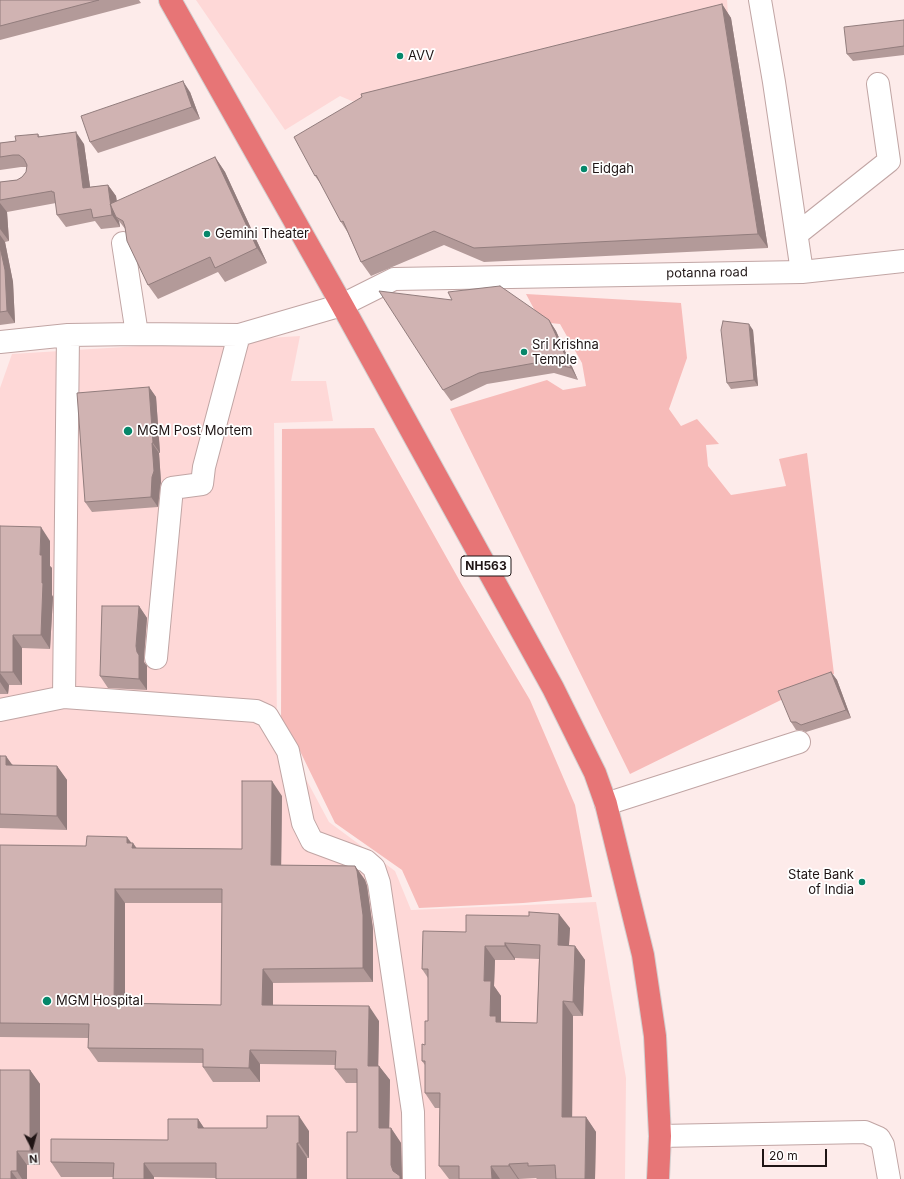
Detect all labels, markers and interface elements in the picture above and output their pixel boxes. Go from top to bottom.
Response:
place label: AVV [408,48,434,64]
marker: AVV [395,51,405,61]
place label: Eidgah [592,161,634,177]
marker: Eidgah [579,164,589,174]
place label: Gemini Theater [215,226,309,242]
marker: Gemini Theater [202,229,212,239]
street label: potanna road [666,264,748,282]
place label: Sri Krishna Temple [532,337,599,368]
marker: Sri Krishna Temple [519,347,529,357]
place label: MGM Post Mortem [137,423,252,439]
marker: MGM Post Mortem [122,425,134,437]
road number: NH563 [461,556,511,576]
place label: State Bank of India [788,867,854,898]
marker: State Bank of India [857,877,867,887]
place label: MGM Hospital [56,993,143,1009]
marker: MGM Hospital [41,995,53,1007]
north arrow [12,1127,52,1167]
scale bar [764,1141,829,1167]
text: 20 m [769,1148,798,1163]
text: N [28,1152,38,1166]

